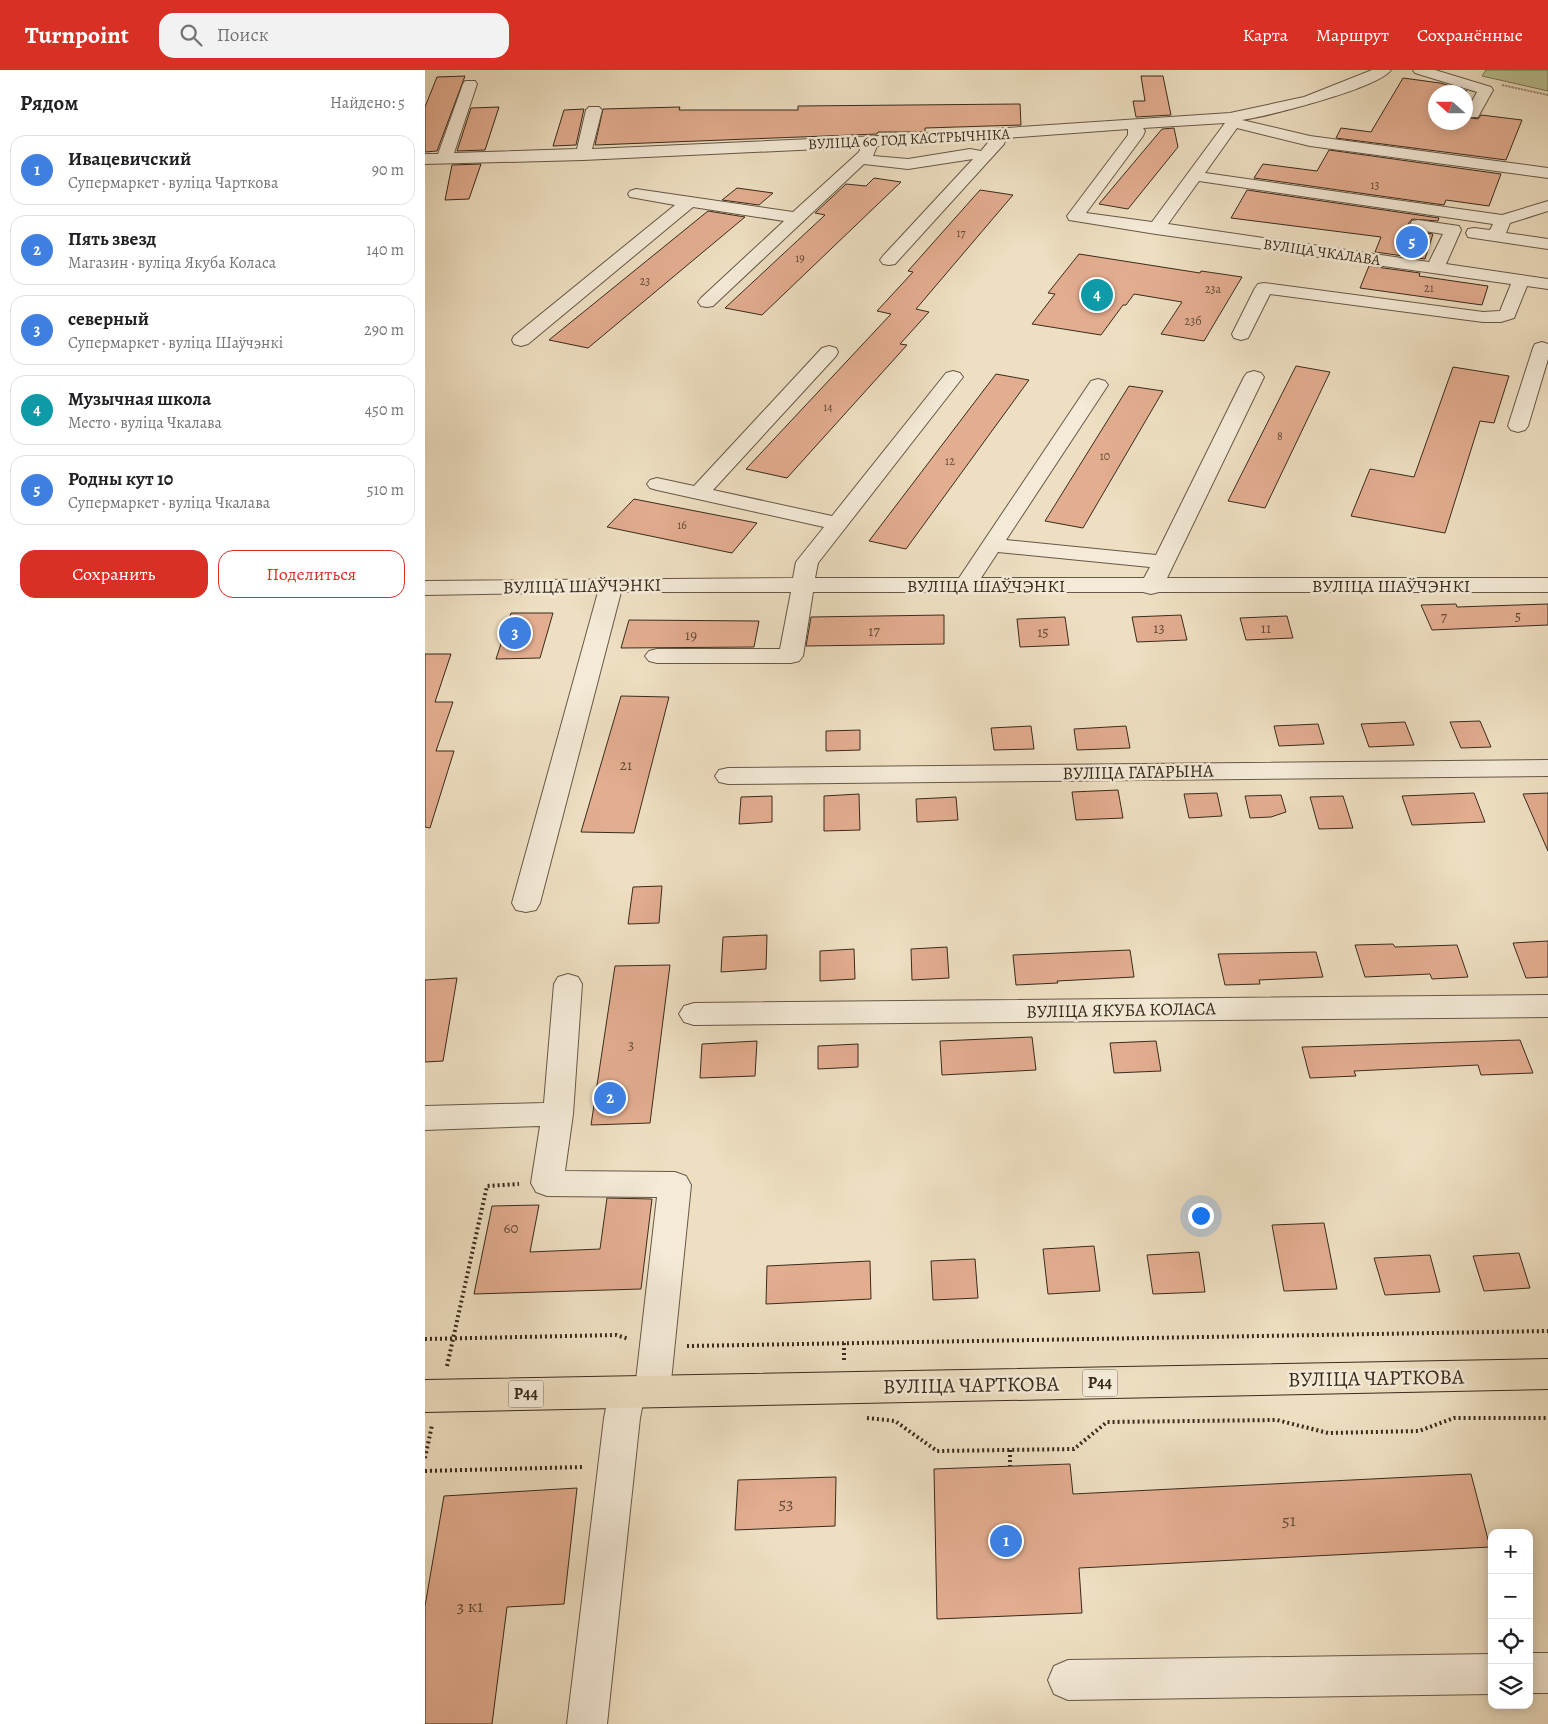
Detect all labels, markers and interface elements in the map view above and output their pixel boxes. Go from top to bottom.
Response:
search box [159,13,509,58]
text: Turnpoint [25,19,129,51]
icon: search [177,21,205,49]
text: Поиск [217,22,269,48]
text: Карта [1243,23,1288,47]
text: Маршрут [1316,23,1389,47]
text: Сохранённые [1417,23,1523,47]
north arrow [1428,85,1473,130]
text: Рядом [20,89,78,117]
text: Найдено: 5 [330,92,405,114]
street label: ВУЛІЦА 60 ГОД КАСТРЫЧНІКА [808,124,1011,154]
text: Ивацевичский [68,146,191,172]
text: 1 [34,159,40,181]
text: 90 m [372,159,404,181]
text: Супермаркет · вуліца Чарткова [68,172,278,194]
house number: 13 [1370,177,1380,193]
pin: 5 [1396,223,1428,261]
house number: 17 [956,225,967,241]
text: Пять звезд [68,226,156,252]
street label: ВУЛІЦА ЧКАЛАВА [1262,234,1382,270]
text: 2 [33,239,41,261]
text: 140 m [366,239,404,261]
house number: 19 [795,250,805,266]
text: Магазин · вуліца Якуба Коласа [68,252,276,274]
house number: 23 [640,273,650,289]
pin: 4 [1081,276,1113,314]
house number: 21 [1424,280,1434,296]
house number: 23а [1205,281,1222,297]
text: северный [68,306,149,332]
house number: 23б [1185,313,1202,329]
text: 3 [34,319,40,341]
text: 290 m [364,319,404,341]
text: Супермаркет · вуліца Шаўчэнкі [68,332,283,354]
text: Музычная школа [68,386,211,412]
text: 4 [33,399,41,421]
text: 450 m [365,399,404,421]
house number: 14 [823,399,833,415]
text: Место · вуліца Чкалава [68,412,222,434]
house number: 8 [1277,428,1283,444]
house number: 10 [1100,448,1110,464]
house number: 12 [945,453,955,469]
text: Родны кут 10 [68,466,173,492]
text: 5 [34,479,40,501]
text: 510 m [367,479,404,501]
text: Супермаркет · вуліца Чкалава [68,492,270,514]
house number: 16 [677,517,687,533]
button: Сохранить [20,550,208,598]
button: Поделиться [218,550,405,598]
street label: ВУЛІЦА ШАЎЧЭНКІ [503,573,661,599]
street label: ВУЛІЦА ШАЎЧЭНКІ [907,574,1065,598]
street label: ВУЛІЦА ШАЎЧЭНКІ [1312,574,1470,598]
house number: 5 [1515,606,1521,626]
house number: 7 [1441,607,1448,627]
pin: 3 [499,614,531,652]
house number: 13 [1153,618,1165,638]
house number: 11 [1261,618,1271,638]
house number: 17 [868,621,880,641]
house number: 15 [1037,622,1049,642]
house number: 19 [685,625,697,645]
house number: 21 [620,755,632,775]
street label: ВУЛІЦА ГАГАРЫНА [1062,759,1214,785]
street label: ВУЛІЦА ЯКУБА КОЛАСА [1026,996,1217,1024]
house number: 3 [628,1035,634,1055]
pin: 2 [594,1079,626,1117]
your location [1188,1203,1214,1229]
house number: 60 [504,1218,518,1238]
street label: ВУЛІЦА ЧАРТКОВА [1288,1362,1465,1394]
street label: ВУЛІЦА ЧАРТКОВА [883,1369,1060,1401]
road number: Р44 [1083,1370,1117,1396]
road number: Р44 [509,1380,543,1408]
house number: 53 [778,1491,794,1515]
house number: 51 [1282,1508,1296,1532]
pin: 1 [990,1522,1022,1560]
map controls [1488,1529,1533,1709]
button: + [1488,1529,1533,1574]
button: − [1488,1574,1533,1619]
house number: 3 к1 [457,1594,483,1618]
button: locate [1488,1619,1533,1664]
button: layers [1488,1664,1533,1709]

